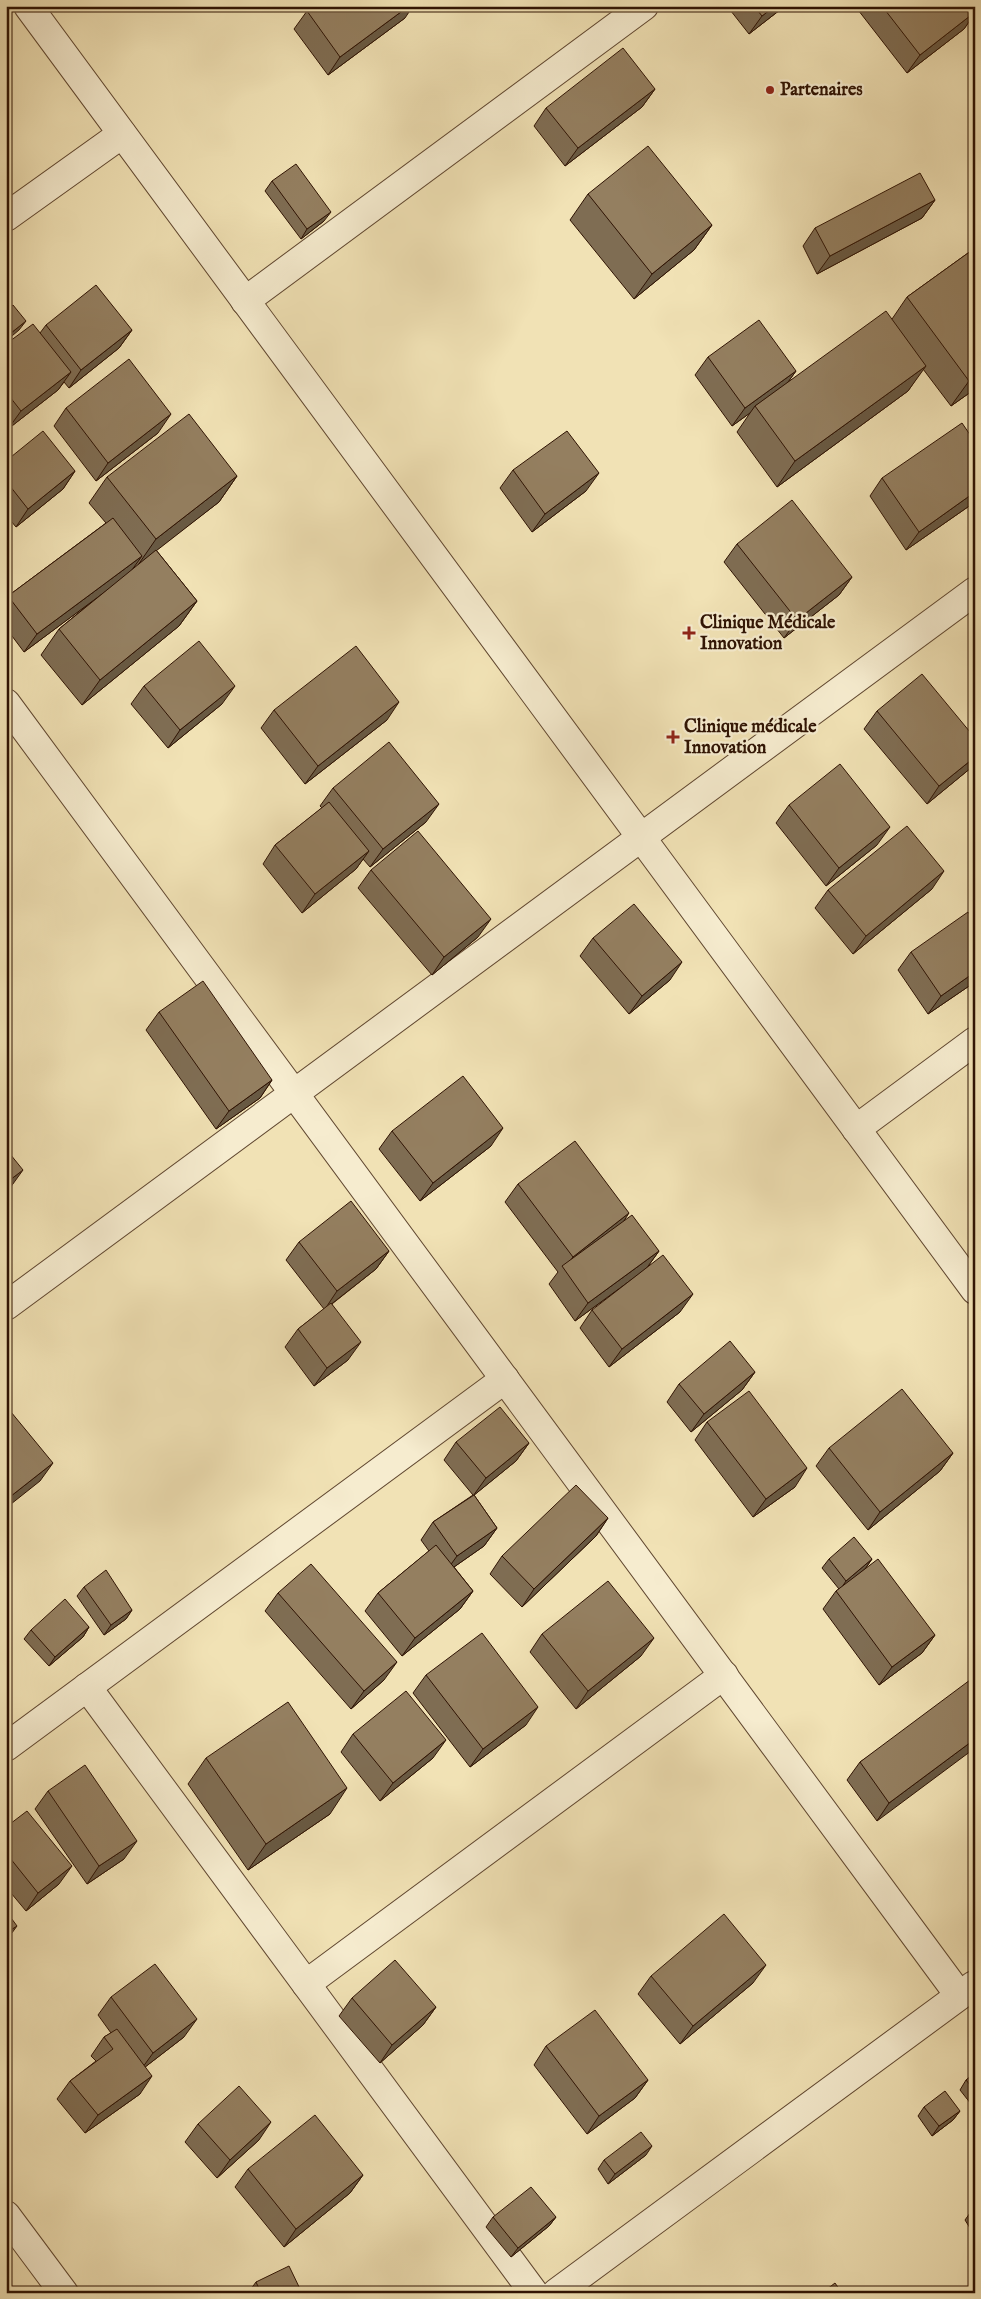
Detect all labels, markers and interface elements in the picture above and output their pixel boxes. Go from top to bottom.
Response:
place label: Partenaires [780,79,863,102]
marker: Partenaires [764,84,776,96]
place label: Clinique Médicale Innovation [700,612,836,656]
marker: Clinique Médicale Innovation [682,626,696,640]
place label: Clinique médicale Innovation [684,716,817,760]
marker: Clinique médicale Innovation [666,730,680,744]

